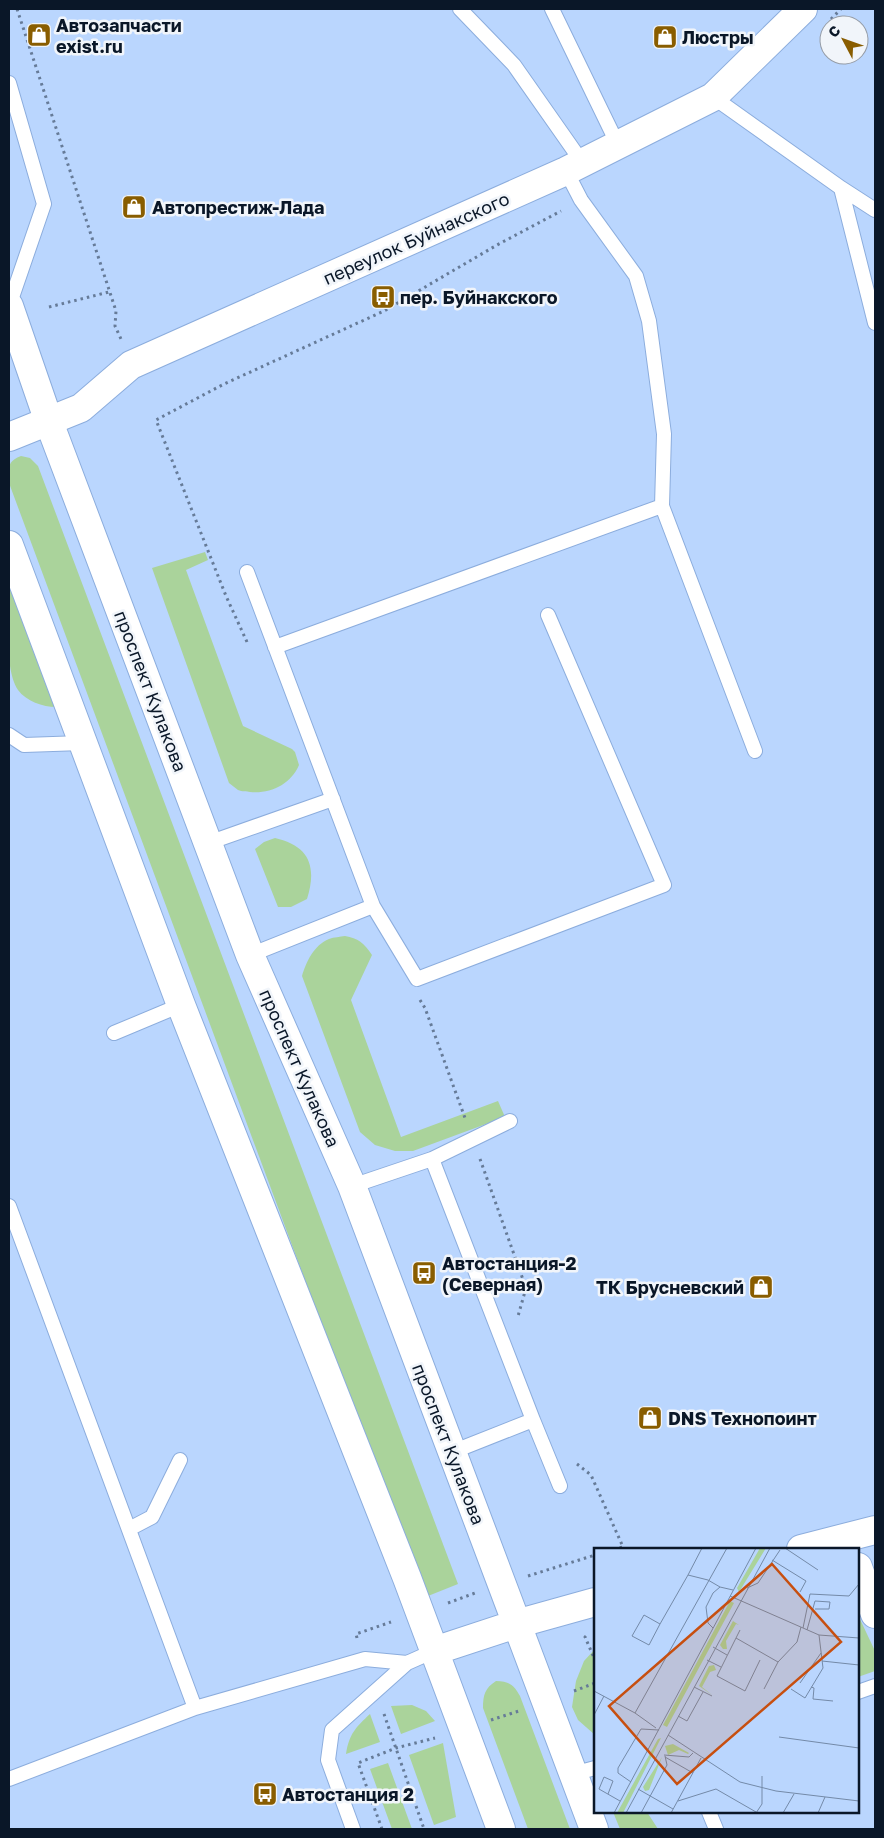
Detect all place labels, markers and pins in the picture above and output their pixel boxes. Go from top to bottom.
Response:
place label: Автозапчасти exist.ru [56,14,182,57]
shop icon: Автозапчасти exist.ru [26,22,52,48]
shop icon: Люстры [652,24,678,50]
place label: Люстры [682,26,754,48]
shop icon: Автопрестиж-Лада [121,194,147,220]
place label: Автопрестиж-Лада [152,196,325,218]
bus stop icon: пер. Буйнакского [370,284,396,310]
place label: пер. Буйнакского [400,286,558,308]
place label: Автостанция-2 (Северная) [442,1252,576,1295]
bus stop icon: Автостанция-2 (Северная) [411,1260,437,1286]
shop icon: ТК Брусневский [748,1274,774,1300]
place label: ТК Брусневский [596,1276,744,1298]
shop icon: DNS Технопоинт [637,1405,663,1431]
place label: DNS Технопоинт [668,1407,817,1429]
bus stop icon: Автостанция 2 [252,1781,278,1807]
place label: Автостанция 2 [282,1783,414,1805]

